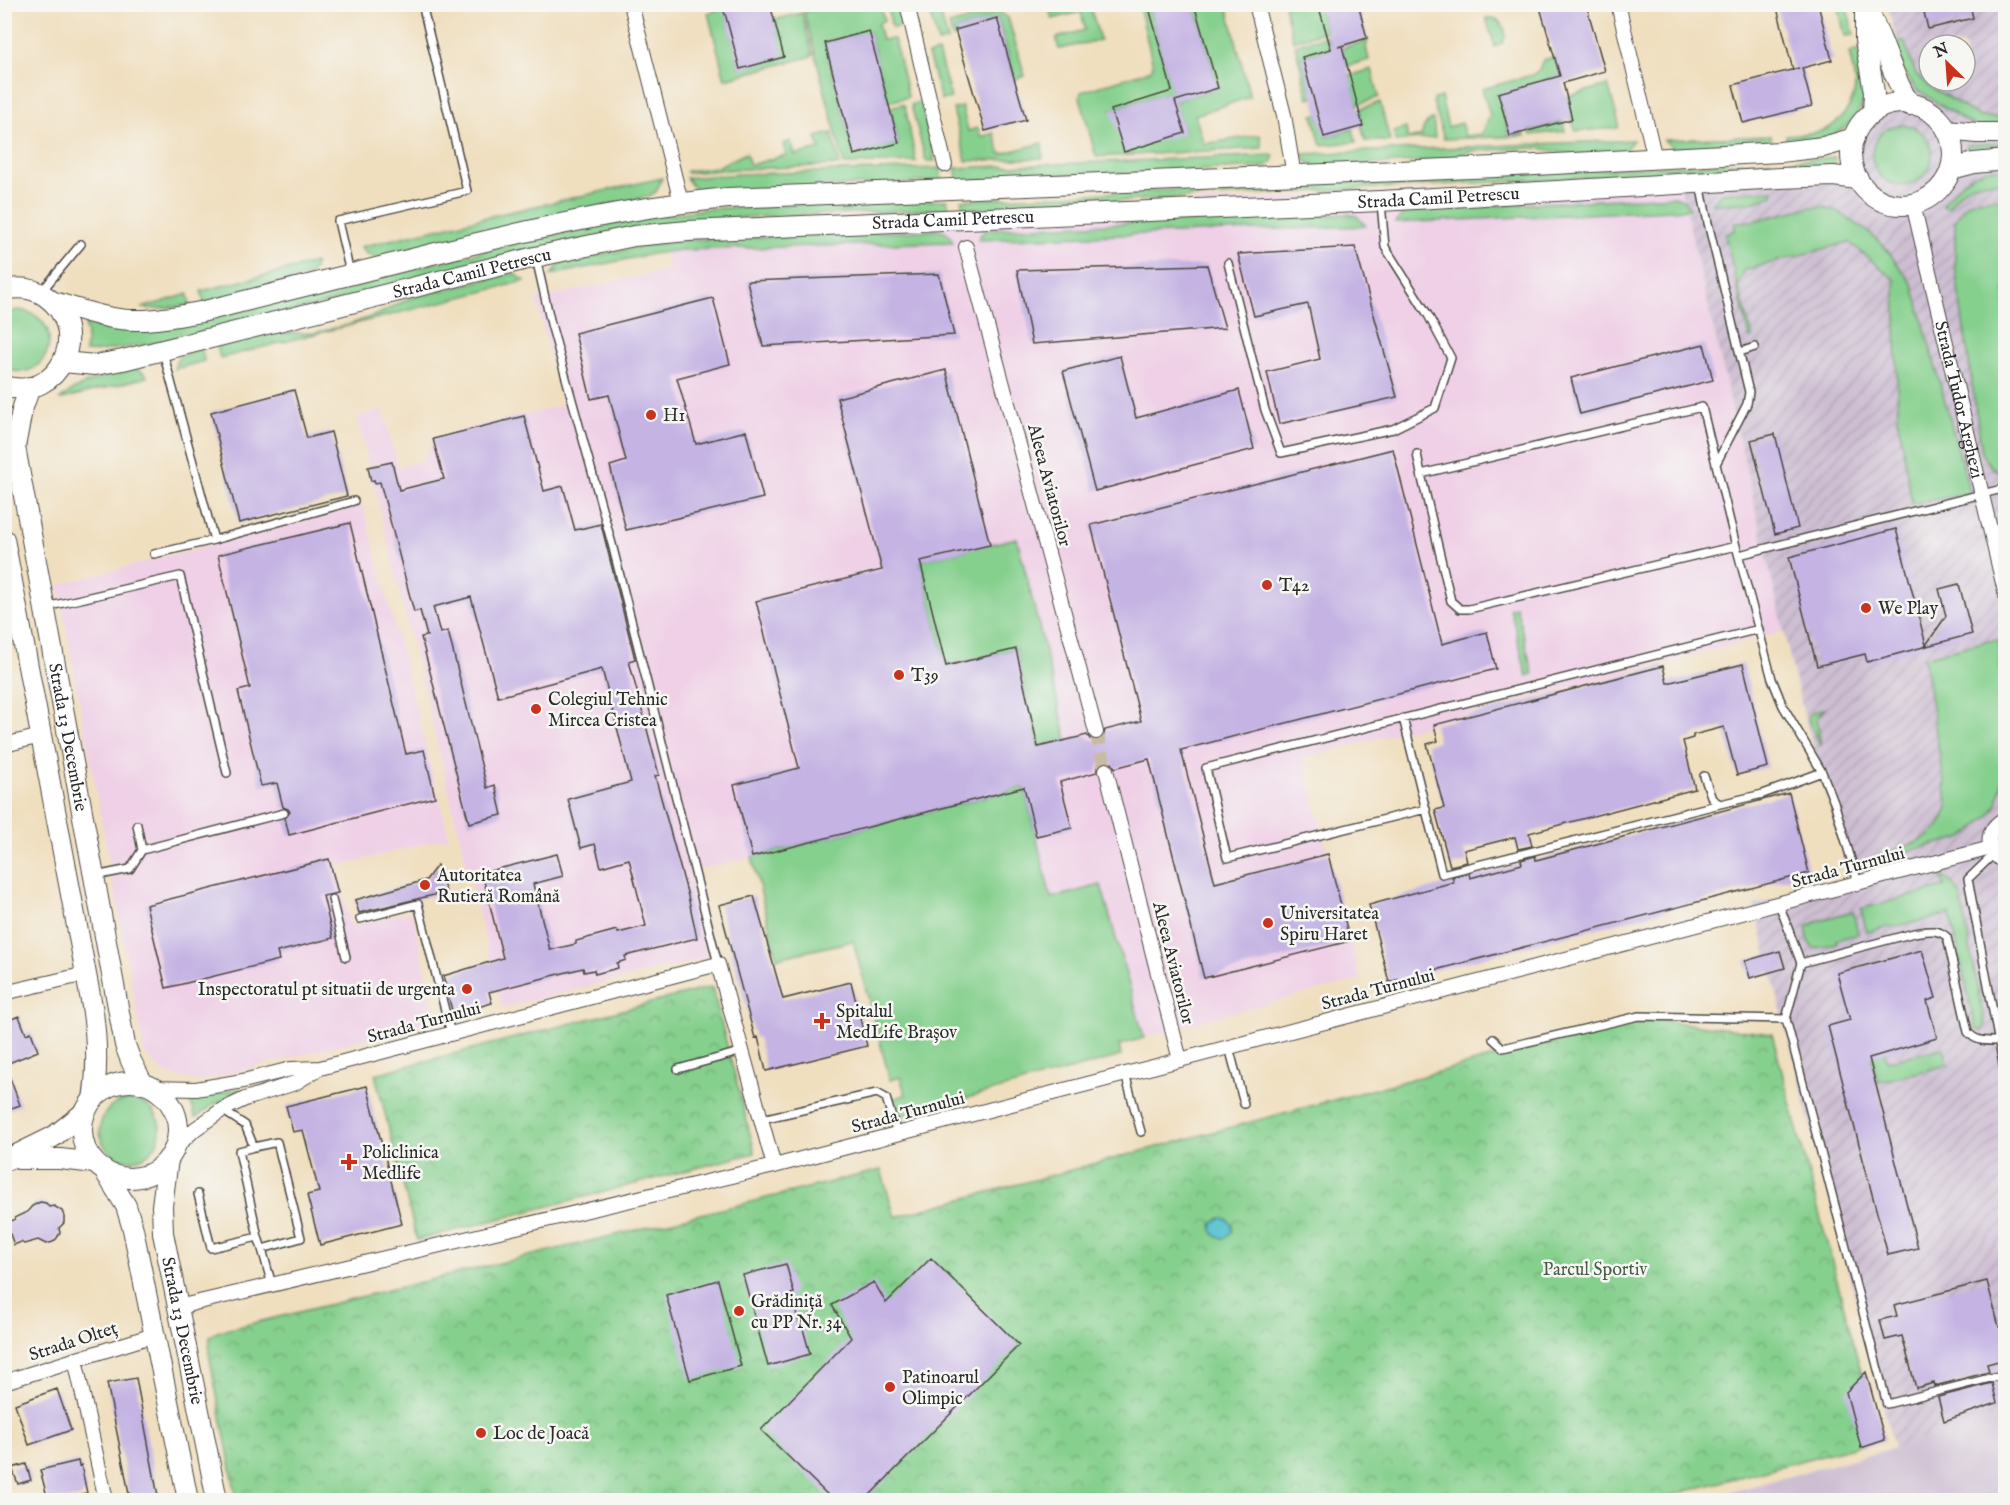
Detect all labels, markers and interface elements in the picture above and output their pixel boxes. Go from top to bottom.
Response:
north arrow [1917,33,1977,93]
text: N [1930,39,1952,64]
street label: Strada Camil Petrescu [1357,183,1520,215]
street label: Strada Camil Petrescu [872,206,1035,236]
street label: Strada Camil Petrescu [391,244,553,305]
street label: Strada Tudor Arghezi [1928,319,1988,481]
place label: H1 [663,405,685,428]
marker: H1 [644,408,658,422]
street label: Aleea Aviatorilor [1021,421,1076,550]
place label: T42 [1279,575,1309,598]
marker: T42 [1260,578,1274,592]
place label: We Play [1878,598,1938,621]
marker: We Play [1859,601,1873,615]
street label: Strada 13 Decembrie [42,661,92,813]
place label: T39 [911,665,939,688]
marker: T39 [892,668,906,682]
place label: Colegiul Tehnic Mircea Cristea [548,689,668,733]
marker: Colegiul Tehnic Mircea Cristea [529,702,543,716]
street label: Strada Turnului [1789,842,1908,895]
place label: Autoritatea Rutieră Română [436,865,560,909]
marker: Autoritatea Rutieră Română [418,878,432,892]
street label: Aleea Aviatorilor [1146,899,1199,1028]
place label: Universitatea Spiru Haret [1280,903,1379,947]
marker: Universitatea Spiru Haret [1261,916,1275,930]
street label: Strada Turnului [1319,964,1438,1017]
place label: Inspectoratul pt situatii de urgenta [198,979,455,1002]
marker: Inspectoratul pt situatii de urgenta [460,982,474,996]
street label: Strada Turnului [365,997,484,1050]
place label: Spitalul MedLife Brașov [836,1001,958,1045]
marker: Spitalul MedLife Brașov [813,1012,831,1030]
street label: Strada Turnului [849,1087,968,1140]
place label: Policlinica Medlife [362,1142,439,1186]
marker: Policlinica Medlife [340,1153,358,1171]
street label: Strada 13 Decembrie [155,1255,207,1407]
park label: Parcul Sportiv [1543,1259,1648,1282]
place label: Grădiniță cu PP Nr. 34 [751,1291,842,1335]
marker: Grădiniță cu PP Nr. 34 [732,1304,746,1318]
street label: Strada Olteț [26,1317,121,1368]
place label: Patinoarul Olimpic [902,1367,979,1411]
marker: Patinoarul Olimpic [883,1380,897,1394]
place label: Loc de Joacă [493,1423,589,1446]
marker: Loc de Joacă [474,1426,488,1440]

